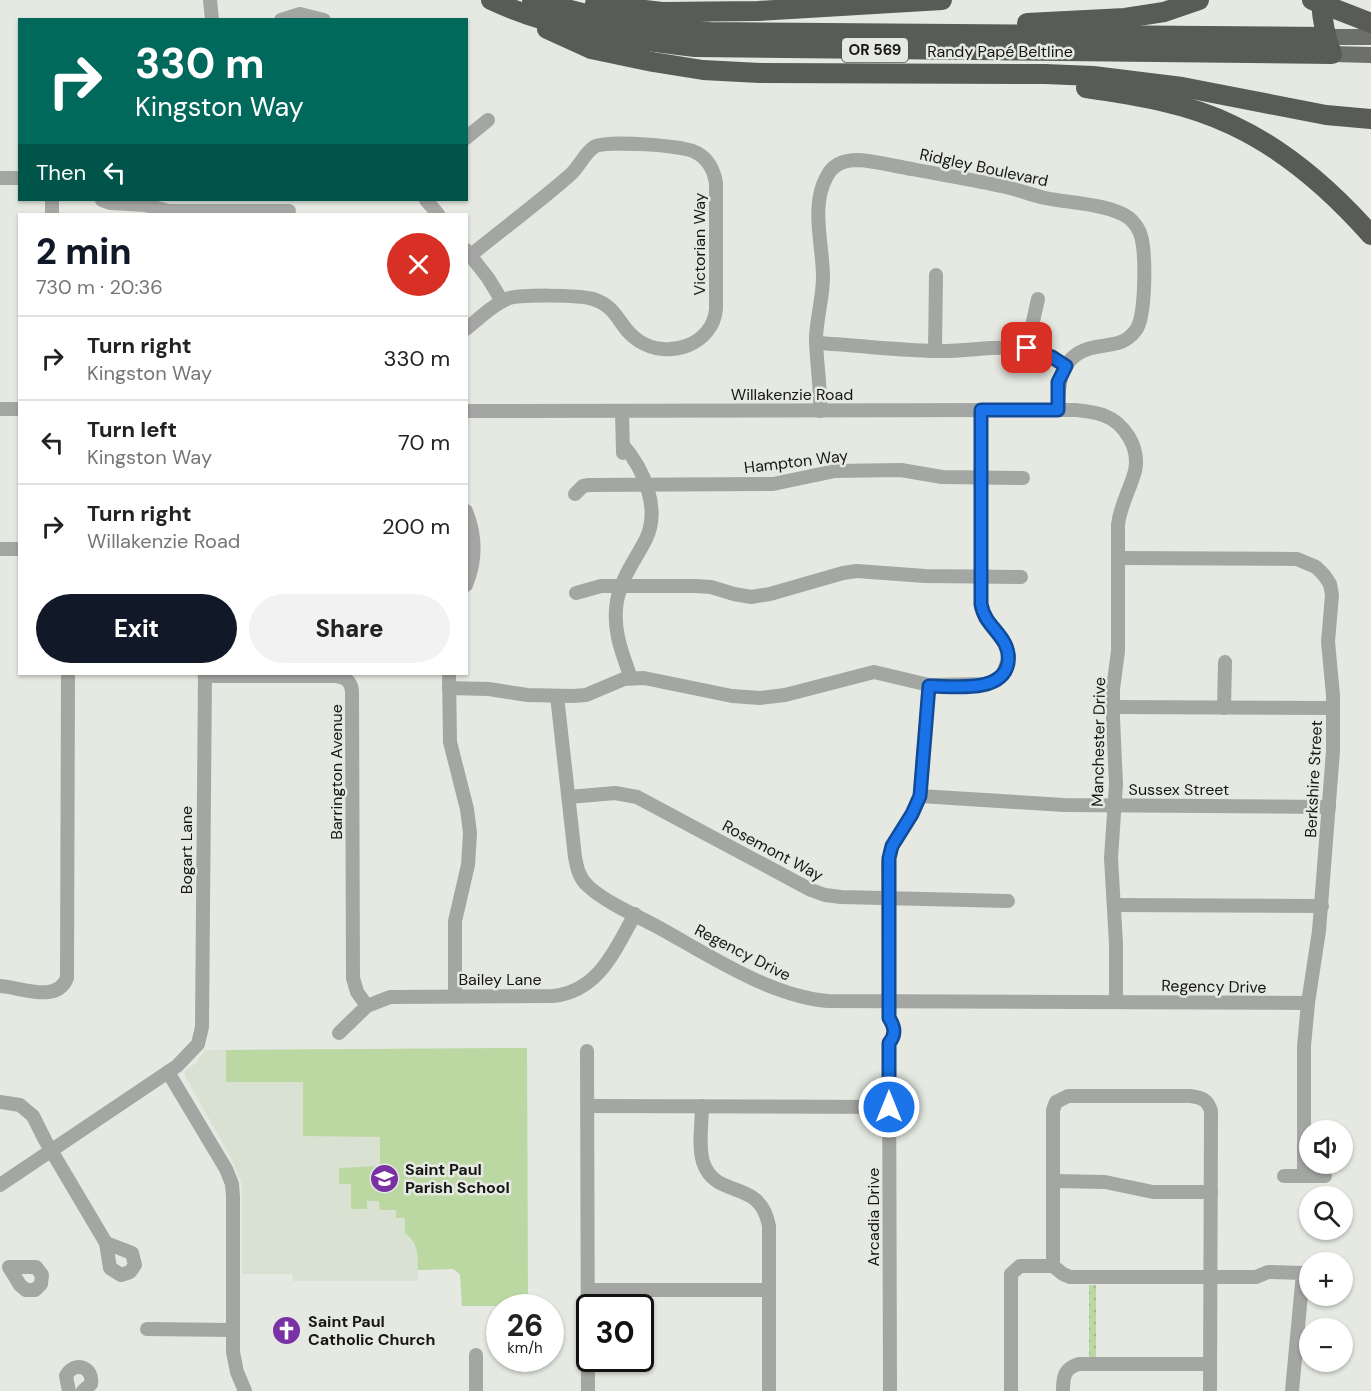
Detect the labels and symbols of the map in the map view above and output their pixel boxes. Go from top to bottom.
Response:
road number: OR 569 [842,38,908,62]
street label: Randy Papé Beltline [927,41,1073,62]
street label: Ridgley Boulevard [918,144,1050,191]
street label: Victorian Way [689,192,710,295]
pin [1001,322,1052,373]
street label: Willakenzie Road [731,384,853,405]
street label: Hampton Way [743,445,849,478]
street label: Manchester Drive [1087,677,1110,807]
street label: Barrington Avenue [326,704,347,840]
street label: Berkshire Street [1300,720,1327,838]
street label: Sussex Street [1129,779,1229,800]
street label: Bogart Lane [176,806,197,894]
street label: Rosemont Way [719,815,827,886]
street label: Regency Drive [691,919,794,986]
street label: Bailey Lane [458,969,542,990]
street label: Regency Drive [1161,975,1267,998]
position arrow [857,1075,921,1139]
place label: Saint Paul Parish School [405,1159,510,1198]
school or university icon: Saint Paul Parish School [368,1162,400,1194]
street label: Arcadia Drive [863,1168,884,1266]
speed limit sign: 30 [576,1294,654,1372]
place label: Saint Paul Catholic Church [308,1311,435,1350]
church icon: Saint Paul Catholic Church [271,1314,303,1346]

